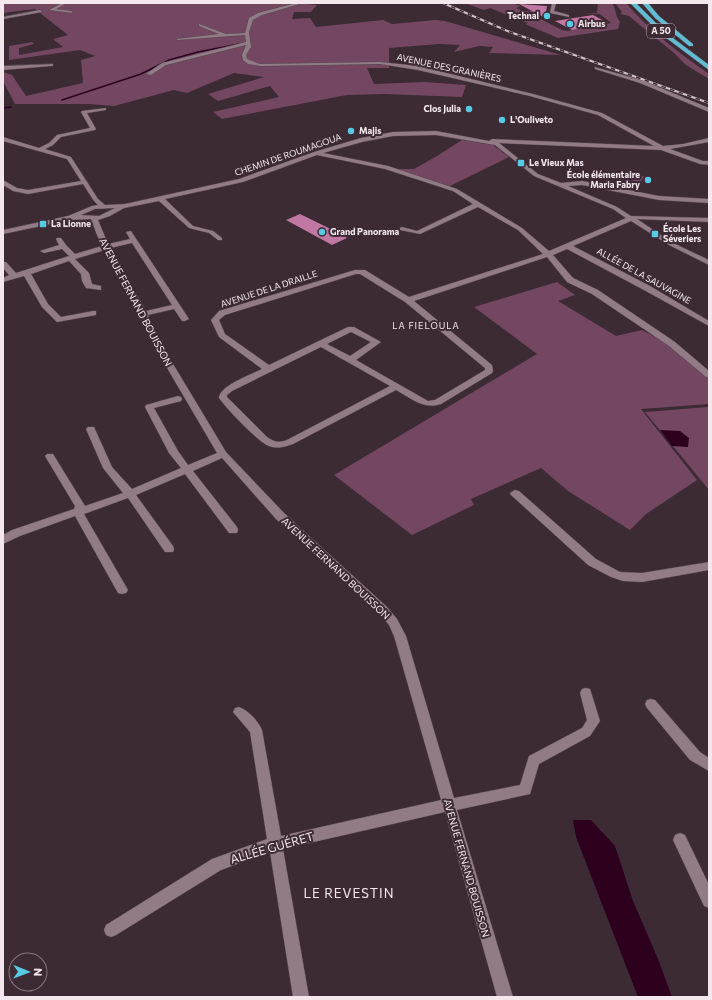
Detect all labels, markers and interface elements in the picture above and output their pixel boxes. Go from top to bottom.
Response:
place label: Technal [507,10,539,21]
marker: Technal [542,11,552,21]
place label: Airbus [578,18,605,29]
marker: Airbus [565,19,575,29]
road number: A 50 [647,24,675,38]
street label: AVENUE DES GRANIÈRES [396,50,503,84]
place label: Clos Julia [423,103,461,114]
marker: Clos Julia [464,104,474,114]
place label: L'Ouliveto [510,114,554,125]
marker: L'Ouliveto [497,115,507,125]
place label: Majis [359,125,382,136]
marker: Majis [346,126,356,136]
street label: CHEMIN DE ROUMAGOUA [233,131,343,178]
place label: Le Vieux Mas [529,157,584,168]
marker: Le Vieux Mas [516,158,526,168]
place label: École élémentaire Maria Fabry [567,168,640,190]
marker: École élémentaire Maria Fabry [643,175,653,185]
place label: La Lionne [51,218,91,229]
marker: La Lionne [38,219,48,229]
place label: École Les Séveriers [663,222,701,244]
place label: Grand Panorama [330,226,400,237]
marker: Grand Panorama [317,227,327,237]
marker: École Les Séveriers [650,229,660,239]
street label: AVENUE FERNAND BOUISSON [97,236,175,368]
street label: ALLÉE DE LA SAUVAGINE [595,244,694,306]
street label: AVENUE DE LA DRAILLE [219,268,319,309]
district label: LA FIELOULA [392,320,460,331]
street label: AVENUE FERNAND BOUISSON [279,515,393,621]
street label: AVENUE FERNAND BOUISSON [441,797,493,939]
street label: ALLÉE GUÉRET [228,828,315,866]
district label: LE REVESTIN [304,885,394,901]
north arrow [8,952,48,992]
text: N [32,968,45,976]

